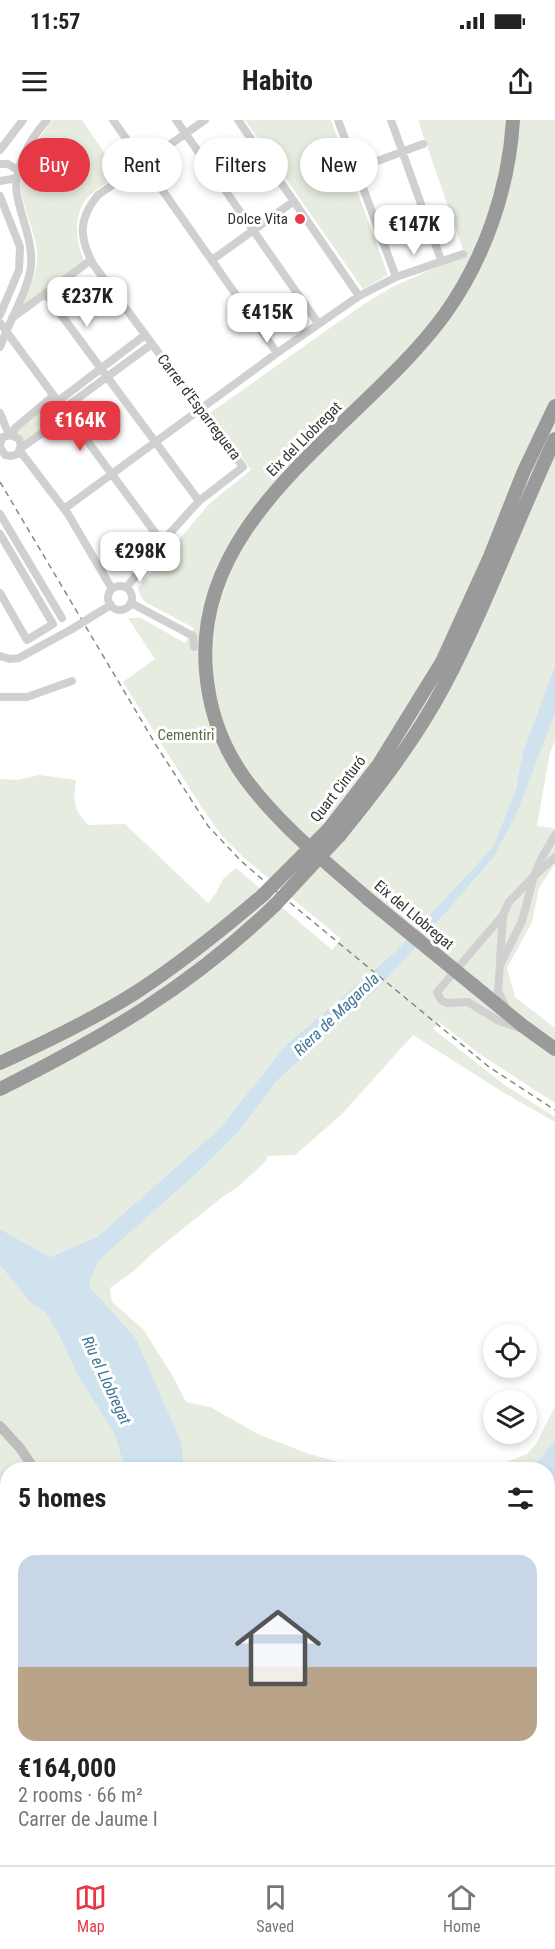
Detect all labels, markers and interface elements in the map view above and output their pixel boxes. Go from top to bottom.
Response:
text: 11:57 [30,9,81,34]
icon: menu [18,65,51,98]
text: Habito [242,65,313,97]
icon: share [504,65,537,98]
chip: Buy [18,138,90,192]
chip: Rent [102,138,182,192]
chip: Filters [194,138,288,192]
chip: New [300,138,378,192]
pin: €147K [372,205,456,256]
place label: Dolce Vita [228,210,288,228]
marker: Dolce Vita [293,212,307,226]
text: €147K [388,212,440,236]
pin: €237K [45,277,129,328]
text: €237K [61,284,113,308]
pin: €415K [225,293,309,344]
text: €415K [241,300,293,324]
street label: Carrer d'Esparreguera [153,351,245,463]
street label: Eix del Llobregat [263,398,345,480]
pin: €164K [38,401,122,452]
text: €164K [54,408,106,432]
pin: €298K [98,532,182,583]
text: €298K [114,539,166,563]
park label: Cementiri [157,726,215,744]
street label: Quart Cinturó [307,752,369,826]
street label: Eix del Llobregat [371,877,457,953]
water label: Riera de Magarola [290,969,383,1060]
map controls [483,1324,537,1444]
button: locate [483,1324,537,1378]
water label: Riu el Llobregat [78,1333,135,1428]
button: layers [483,1390,537,1444]
icon: filters [504,1482,537,1515]
text: 5 homes [18,1483,106,1513]
icon: home [224,1594,332,1702]
text: €164,000 [18,1753,116,1783]
text: 2 rooms · 66 m² [18,1783,143,1807]
text: Carrer de Jaume I [18,1807,158,1831]
tab: Map [74,1881,107,1936]
tab: Saved [256,1881,294,1936]
tab: Home [443,1881,481,1936]

